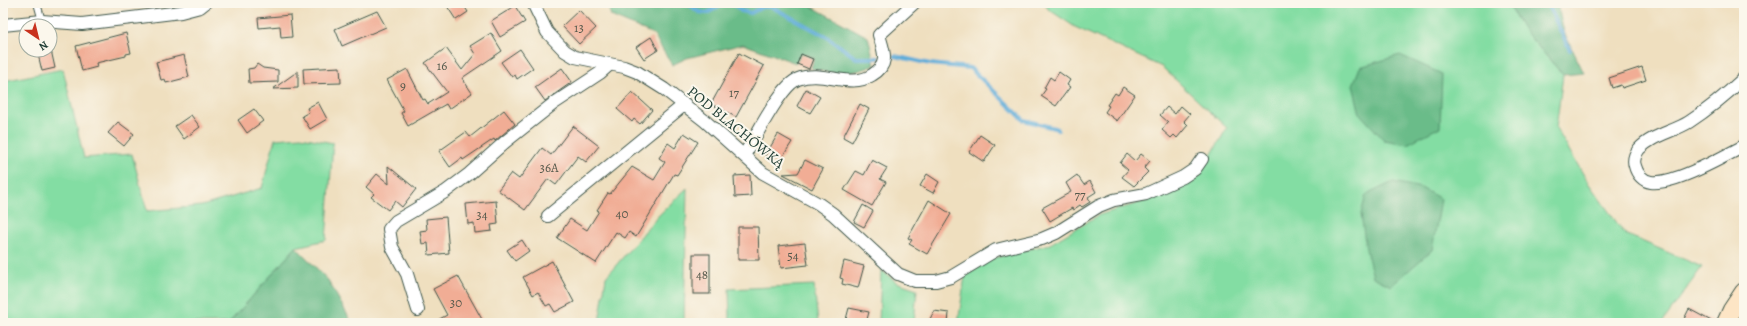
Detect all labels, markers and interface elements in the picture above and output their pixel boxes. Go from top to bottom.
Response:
north arrow [18,18,58,58]
house number: 13 [574,19,584,36]
text: N [36,37,51,54]
house number: 16 [437,57,447,74]
house number: 9 [400,77,406,94]
street label: POD BLACHÓWKĄ [683,81,789,173]
house number: 17 [729,84,739,101]
house number: 36A [539,159,559,176]
house number: 77 [1075,186,1086,203]
house number: 40 [616,205,628,222]
house number: 34 [476,206,488,223]
house number: 54 [787,247,799,264]
house number: 48 [696,266,708,283]
house number: 30 [450,294,462,311]

